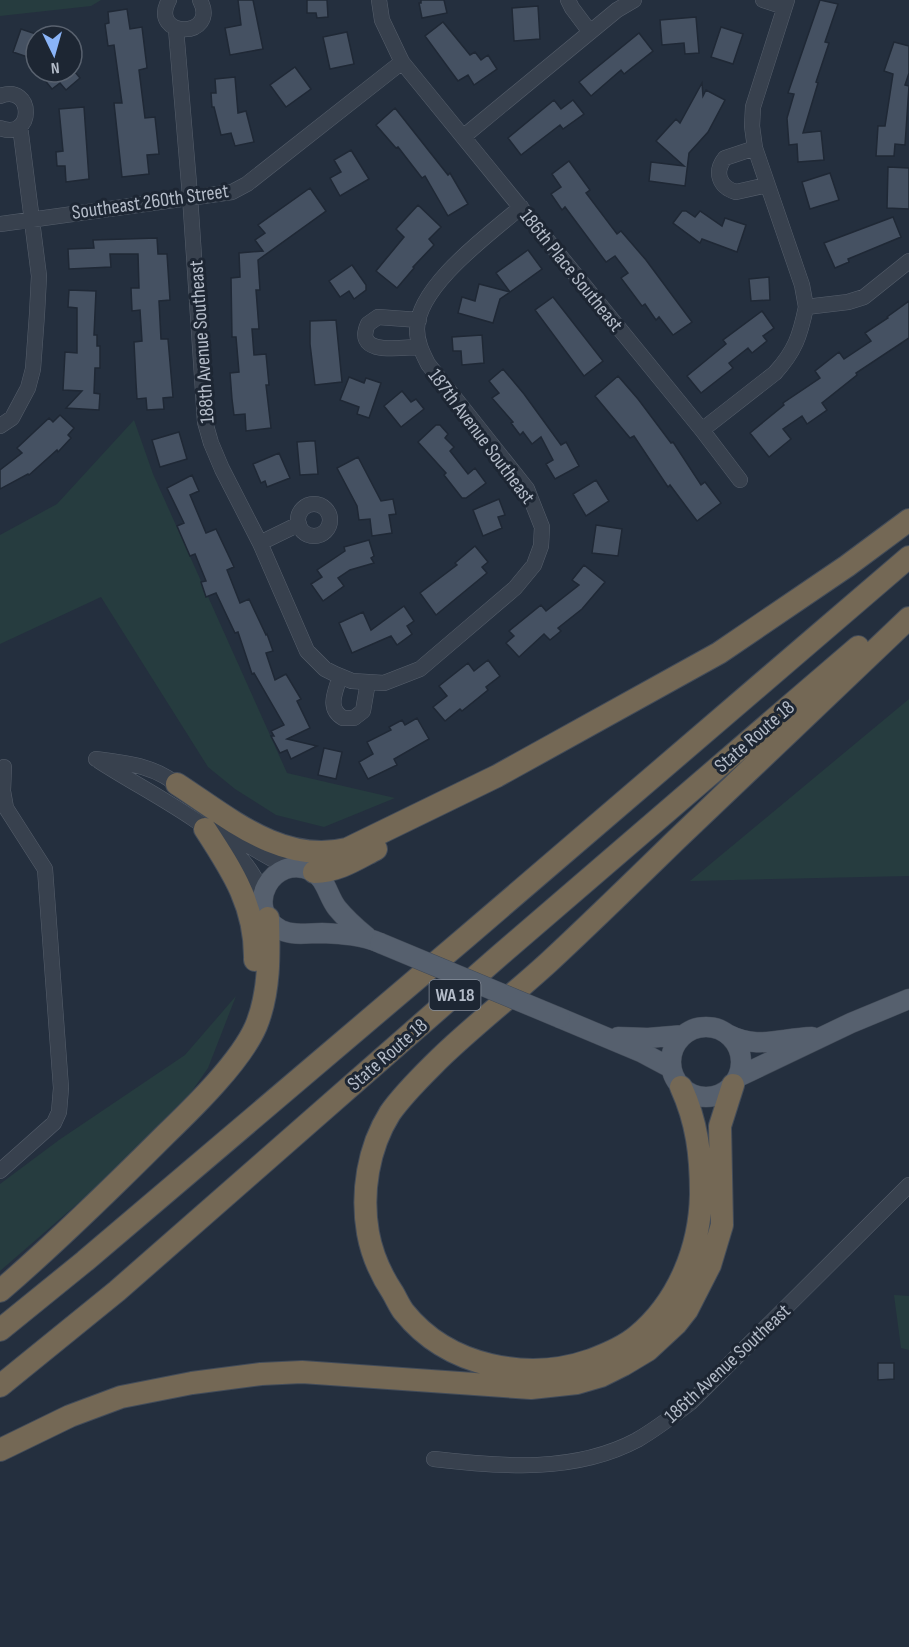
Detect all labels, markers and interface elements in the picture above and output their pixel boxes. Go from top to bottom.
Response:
north arrow [24,24,84,84]
text: N [50,58,60,77]
street label: Southeast 260th Street [70,179,230,225]
street label: 186th Place Southeast [515,205,628,337]
street label: 188th Avenue Southeast [184,260,220,424]
street label: 187th Avenue Southeast [423,364,540,509]
street label: State Route 18 [710,696,800,778]
road number: WA 18 [430,980,480,1010]
street label: State Route 18 [343,1014,433,1096]
street label: 186th Avenue Southeast [660,1299,796,1428]

